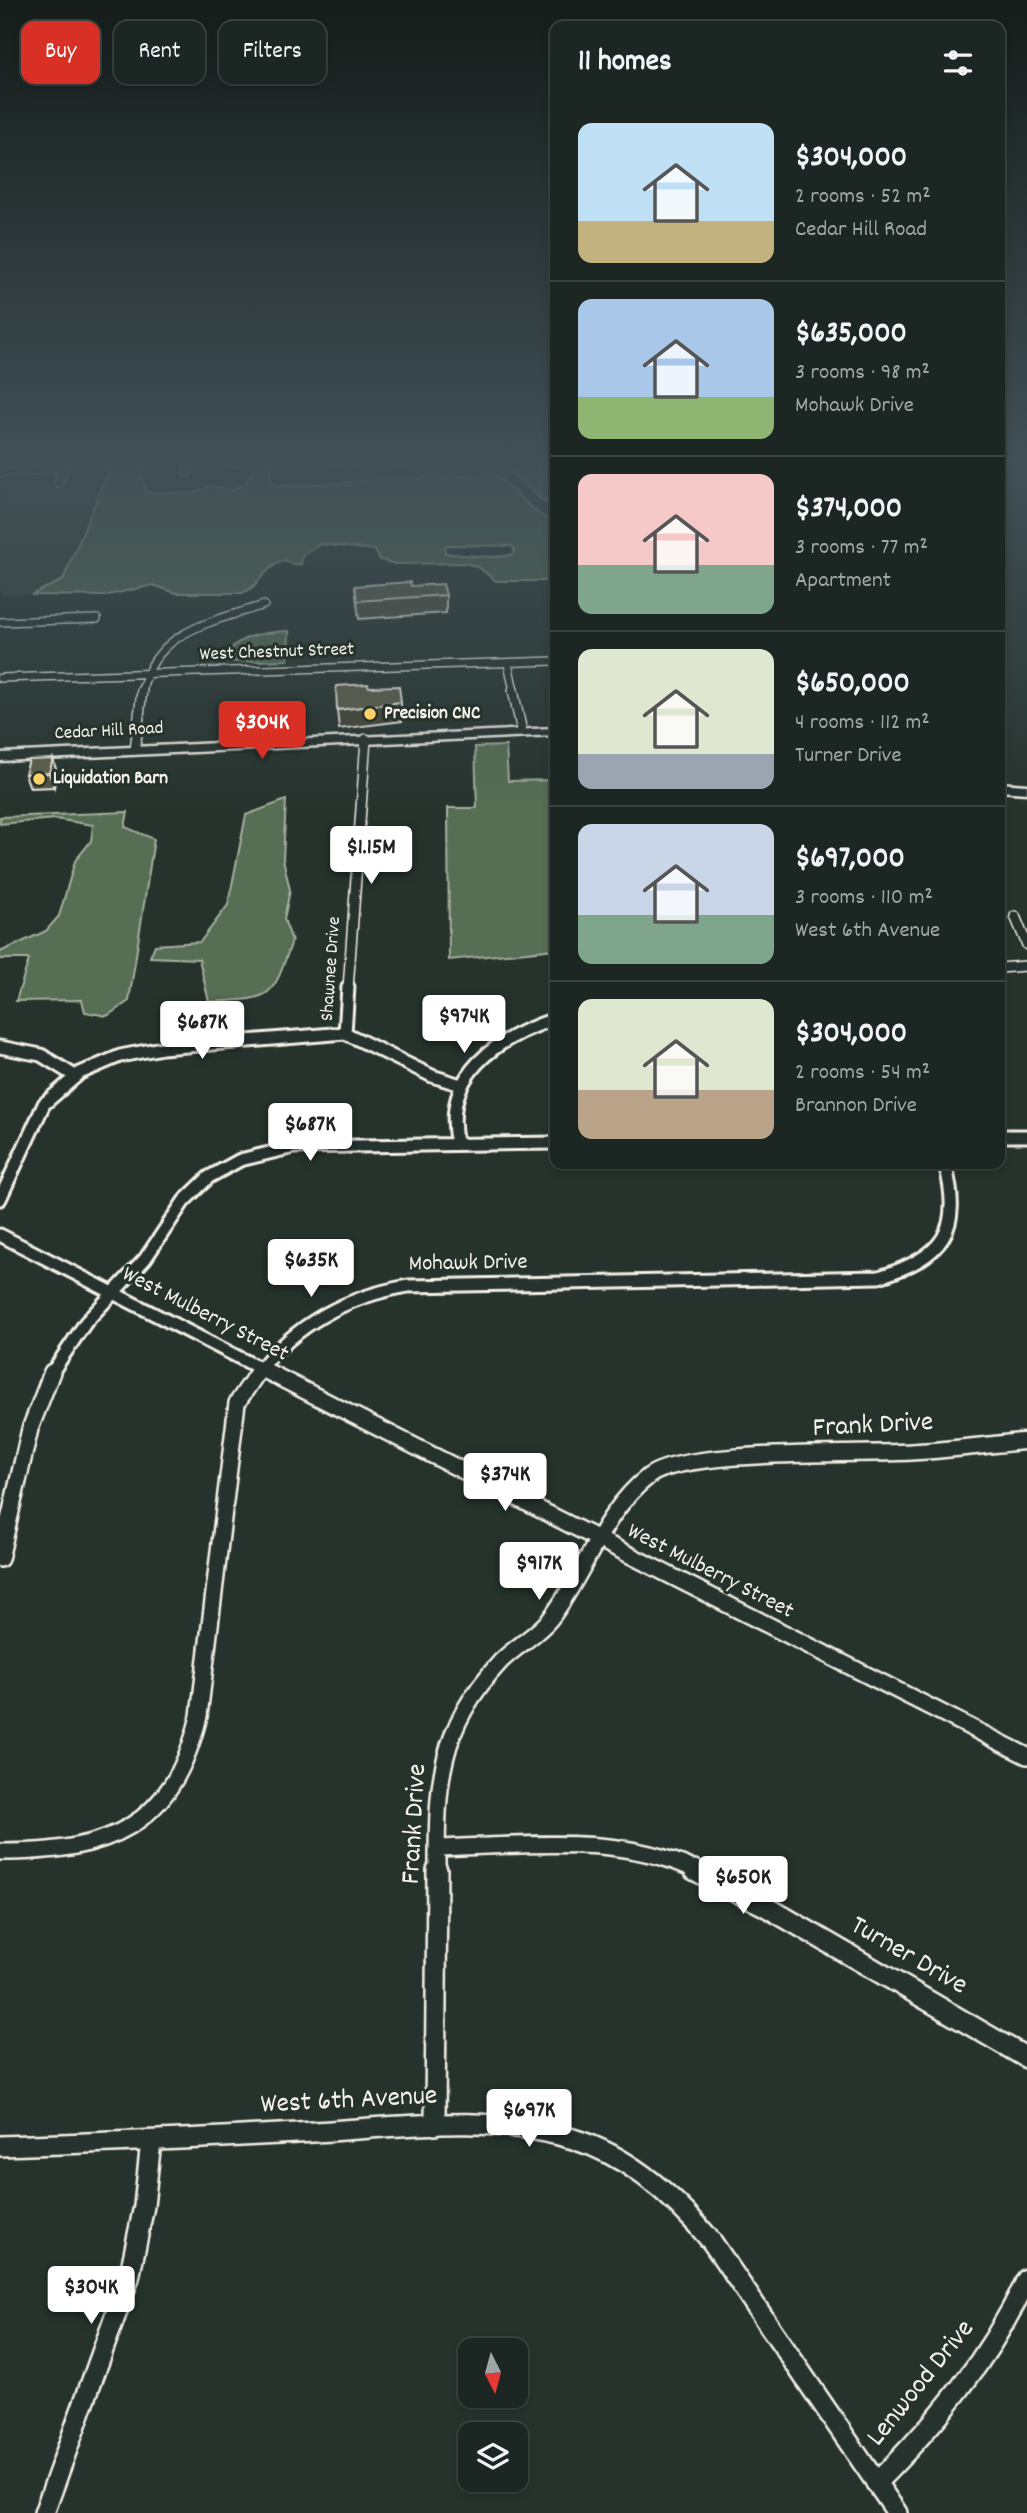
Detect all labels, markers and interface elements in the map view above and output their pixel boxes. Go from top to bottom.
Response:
chip: Buy [21,21,100,84]
chip: Rent [114,21,205,84]
chip: Filters [219,21,326,84]
text: 11 homes [578,42,672,85]
icon: filters [939,44,977,82]
text: $304,000 [795,138,907,181]
icon: home [634,151,718,235]
text: 2 rooms · 52 m² [795,181,931,214]
text: Cedar Hill Road [795,214,927,247]
text: $635,000 [795,314,907,357]
icon: home [634,327,718,411]
text: 3 rooms · 98 m² [795,357,930,390]
text: Mohawk Drive [795,390,914,423]
text: $374,000 [795,489,902,532]
icon: home [634,502,718,586]
text: 3 rooms · 77 m² [795,532,928,565]
text: Apartment [795,565,891,598]
street label: West Chestnut Street [199,637,355,669]
text: $650,000 [795,664,910,707]
icon: home [634,677,718,761]
place label: Precision CNC [384,701,481,728]
pin: $304K [213,702,311,761]
marker: Precision CNC [362,706,378,722]
text: $304K [235,707,289,740]
text: 4 rooms · 112 m² [795,707,930,740]
street label: Cedar Hill Road [54,716,164,748]
text: Turner Drive [795,740,902,773]
place label: Liquidation Barn [53,766,168,793]
marker: Liquidation Barn [31,771,47,787]
pin: $1.15M [314,826,428,886]
text: $1.15M [346,832,396,865]
text: $697,000 [795,839,905,882]
icon: home [634,852,718,936]
text: 3 rooms · 110 m² [795,882,933,915]
text: West 6th Avenue [795,915,940,948]
street label: Shawnee Drive [315,916,349,1022]
pin: $974K [415,996,513,1055]
text: $974K [438,1001,490,1034]
pin: $687K [153,1002,251,1061]
text: $687K [176,1007,228,1040]
text: $304,000 [795,1014,907,1057]
icon: home [634,1027,718,1111]
text: 2 rooms · 54 m² [795,1057,930,1090]
text: Brannon Drive [795,1090,917,1123]
pin: $687K [261,1104,359,1163]
text: $687K [284,1109,336,1142]
pin: $635K [262,1240,360,1299]
text: $635K [284,1245,338,1278]
street label: Mohawk Drive [408,1246,528,1282]
street label: West Mulberry Street [116,1259,294,1371]
street label: Frank Drive [812,1404,934,1450]
pin: $374K [456,1454,554,1513]
text: $374K [480,1459,530,1492]
street label: West Mulberry Street [621,1516,799,1628]
pin: $917K [490,1542,588,1602]
text: $917K [516,1548,562,1581]
street label: Frank Drive [393,1763,439,1885]
pin: $650K [694,1856,792,1916]
text: $650K [715,1862,771,1895]
street label: Turner Drive [842,1907,974,2007]
street label: West 6th Avenue [260,2077,438,2127]
pin: $697K [480,2090,578,2149]
text: $697K [503,2095,555,2128]
pin: $304K [42,2266,140,2326]
text: $304K [64,2272,118,2305]
street label: Lenwood Drive [858,2312,986,2456]
north arrow [458,2338,528,2408]
map controls [458,2338,528,2492]
button: layers [458,2422,528,2492]

